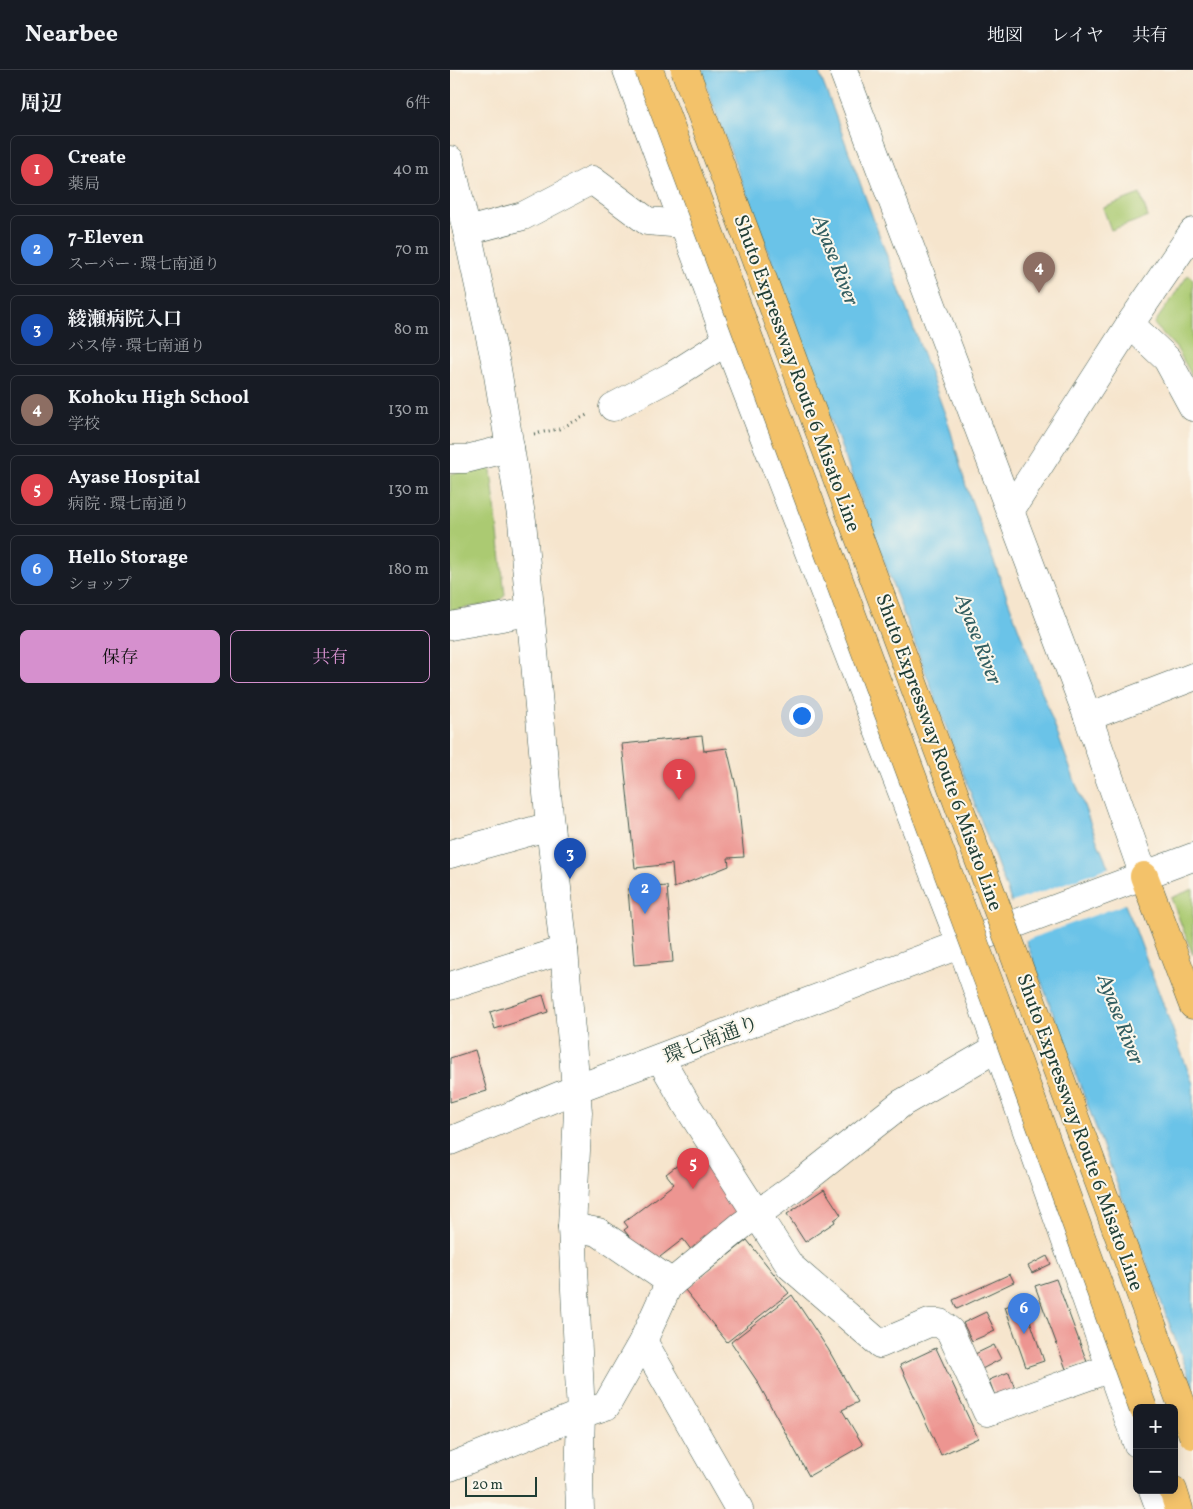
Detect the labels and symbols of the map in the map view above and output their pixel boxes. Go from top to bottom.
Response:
water label: Ayase River [804,210,865,310]
street label: Shuto Expressway Route 6 Misato Line [726,211,867,536]
pin: 4 [1023,252,1055,293]
water label: Ayase River [947,589,1008,689]
street label: Shuto Expressway Route 6 Misato Line [868,590,1009,915]
your location [789,703,815,729]
pin: 1 [663,759,695,800]
pin: 3 [554,838,586,879]
pin: 2 [629,873,661,914]
water label: Ayase River [1089,969,1150,1069]
street label: Shuto Expressway Route 6 Misato Line [1009,970,1150,1295]
street label: 環七南通り [660,1010,763,1072]
pin: 5 [677,1148,709,1189]
pin: 6 [1008,1293,1040,1334]
scale bar [465,1474,538,1497]

